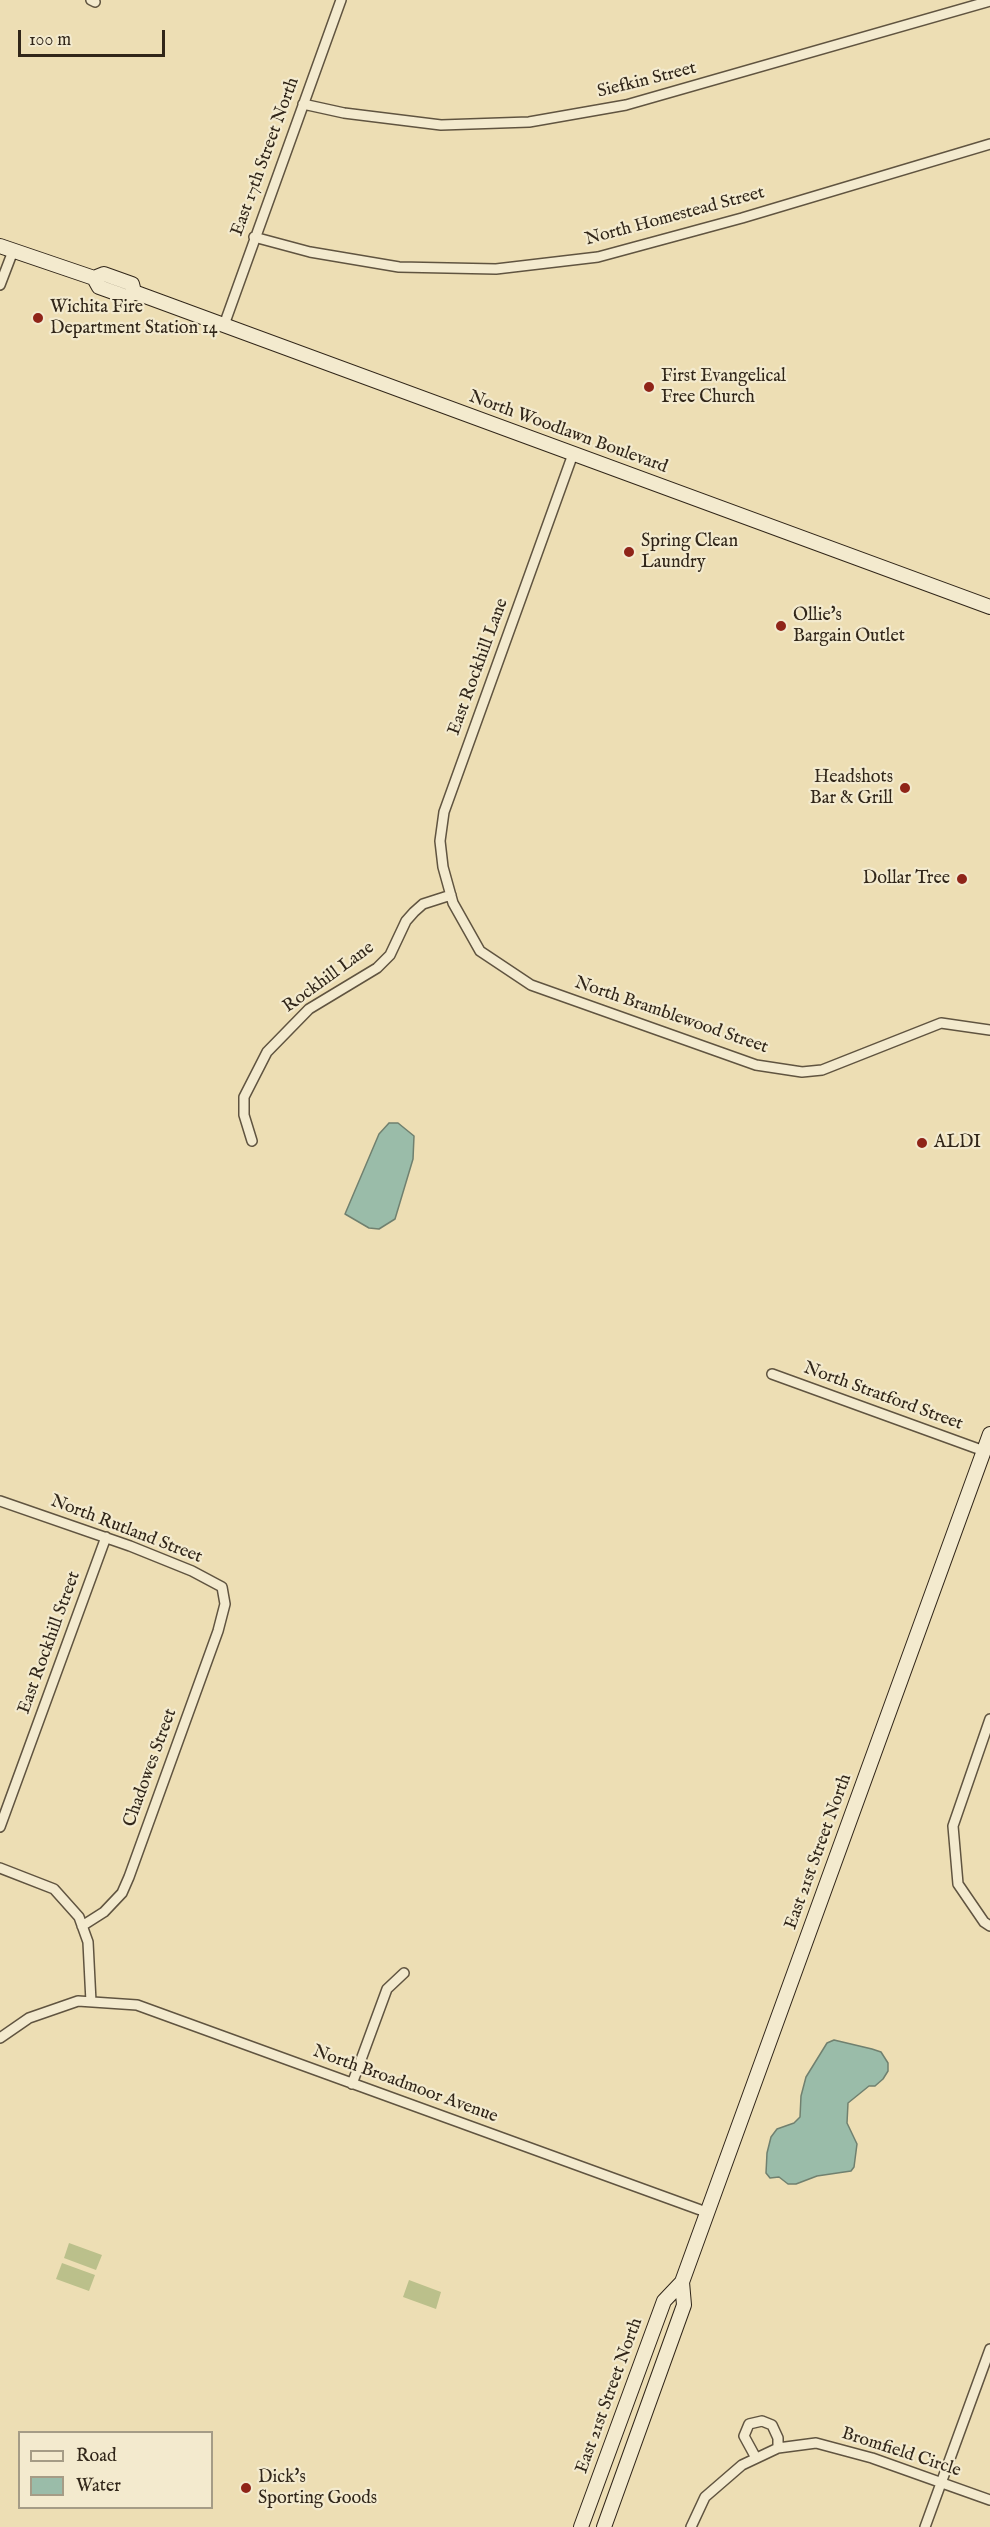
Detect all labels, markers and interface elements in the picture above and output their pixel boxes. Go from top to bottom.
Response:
scale bar [21,18,168,56]
text: 100 m [29,29,71,52]
street label: Siefkin Street [595,58,699,104]
street label: East 17th Street North [227,75,305,239]
street label: North Homestead Street [583,183,767,251]
place label: Wichita Fire Department Station 14 [50,297,218,340]
marker: Wichita Fire Department Station 14 [31,311,45,325]
place label: First Evangelical Free Church [661,366,786,409]
marker: First Evangelical Free Church [642,380,656,394]
street label: North Woodlawn Boulevard [466,387,670,479]
place label: Spring Clean Laundry [641,531,738,574]
marker: Spring Clean Laundry [622,545,636,559]
street label: East Rockhill Lane [444,596,514,738]
place label: Ollie's Bargain Outlet [793,605,905,648]
marker: Ollie's Bargain Outlet [774,619,788,633]
place label: Headshots Bar & Grill [810,767,893,810]
marker: Headshots Bar & Grill [898,781,912,795]
place label: Dollar Tree [863,868,950,890]
marker: Dollar Tree [955,872,969,886]
street label: Rockhill Lane [279,938,379,1018]
street label: North Bramblewood Street [571,973,771,1059]
place label: ALDI [934,1132,981,1154]
marker: ALDI [915,1136,929,1150]
street label: North Stratford Street [800,1358,966,1436]
street label: North Rutland Street [47,1491,205,1569]
street label: East Rockhill Street [14,1569,86,1717]
street label: Chadowes Street [120,1706,182,1830]
street label: East 21st Street North [781,1771,857,1933]
street label: North Broadmoor Avenue [310,2041,500,2129]
street label: East 21st Street North [572,2315,648,2477]
street label: Bromfield Circle [839,2424,963,2482]
legend [18,2431,213,2509]
text: Road [76,2445,117,2468]
place label: Dick's Sporting Goods [258,2467,377,2510]
text: Water [76,2475,121,2498]
marker: Dick's Sporting Goods [239,2481,253,2495]

